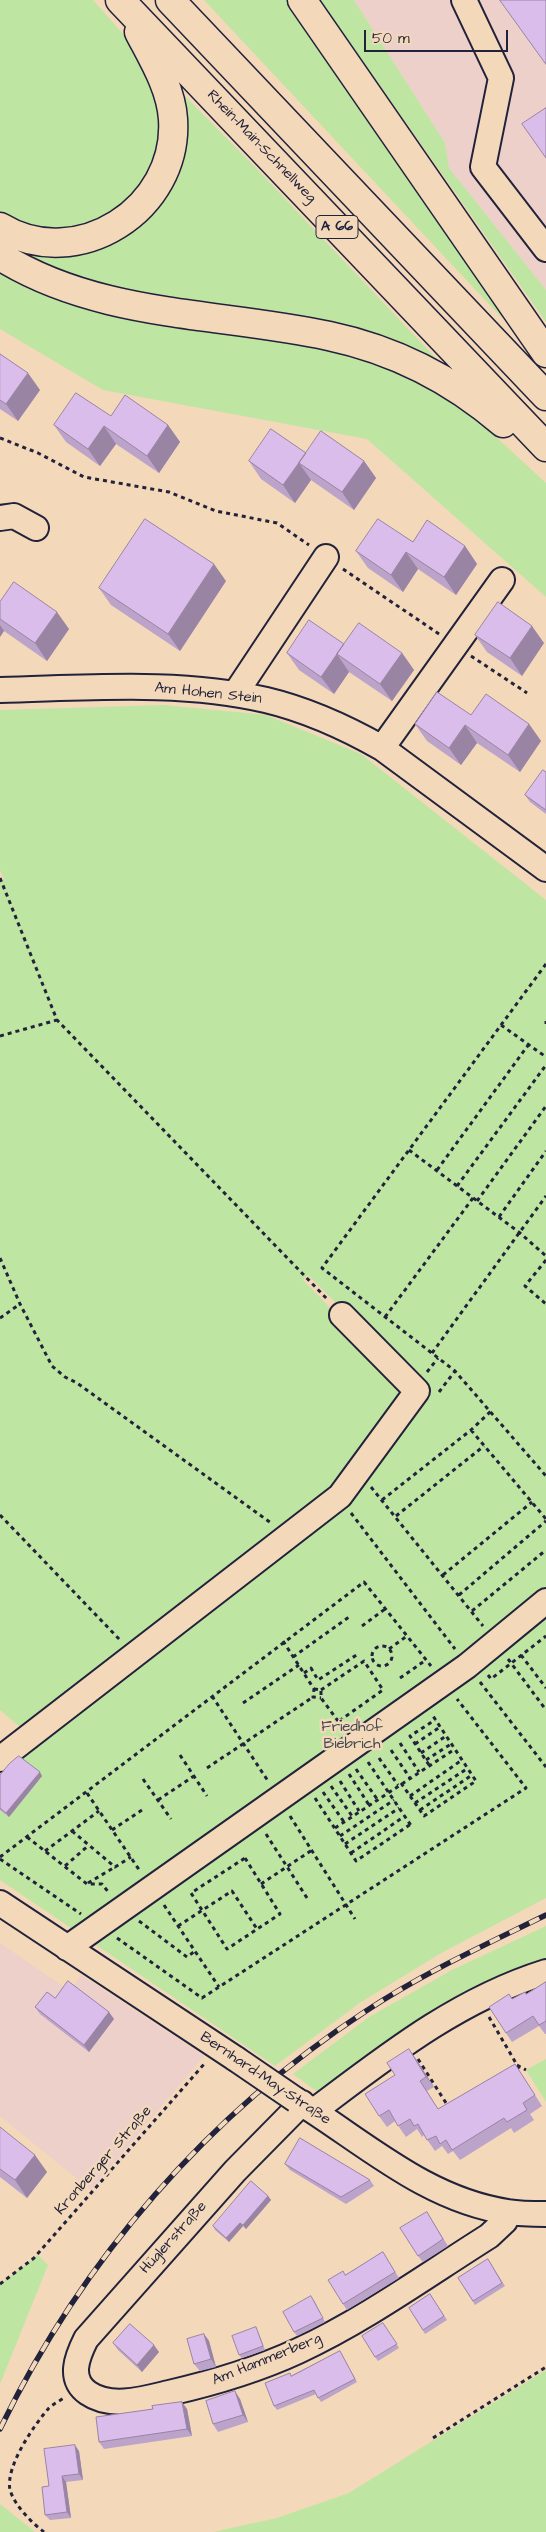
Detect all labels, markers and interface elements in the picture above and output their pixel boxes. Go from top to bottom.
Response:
scale bar [366,20,510,52]
text: 50 m [372,28,410,49]
street label: Rhein-Main-Schnellweg [202,87,320,207]
road number: A 66 [316,216,358,238]
street label: Am Hohen Stein [154,679,262,709]
park label: Friedhof Biebrich [321,1719,383,1754]
street label: Bernhard-May-Straße [196,2029,334,2129]
street label: Kronberger Straße [52,2103,156,2219]
street label: Hüglerstraße [137,2198,211,2278]
street label: Am Hammerberg [210,2330,324,2390]

